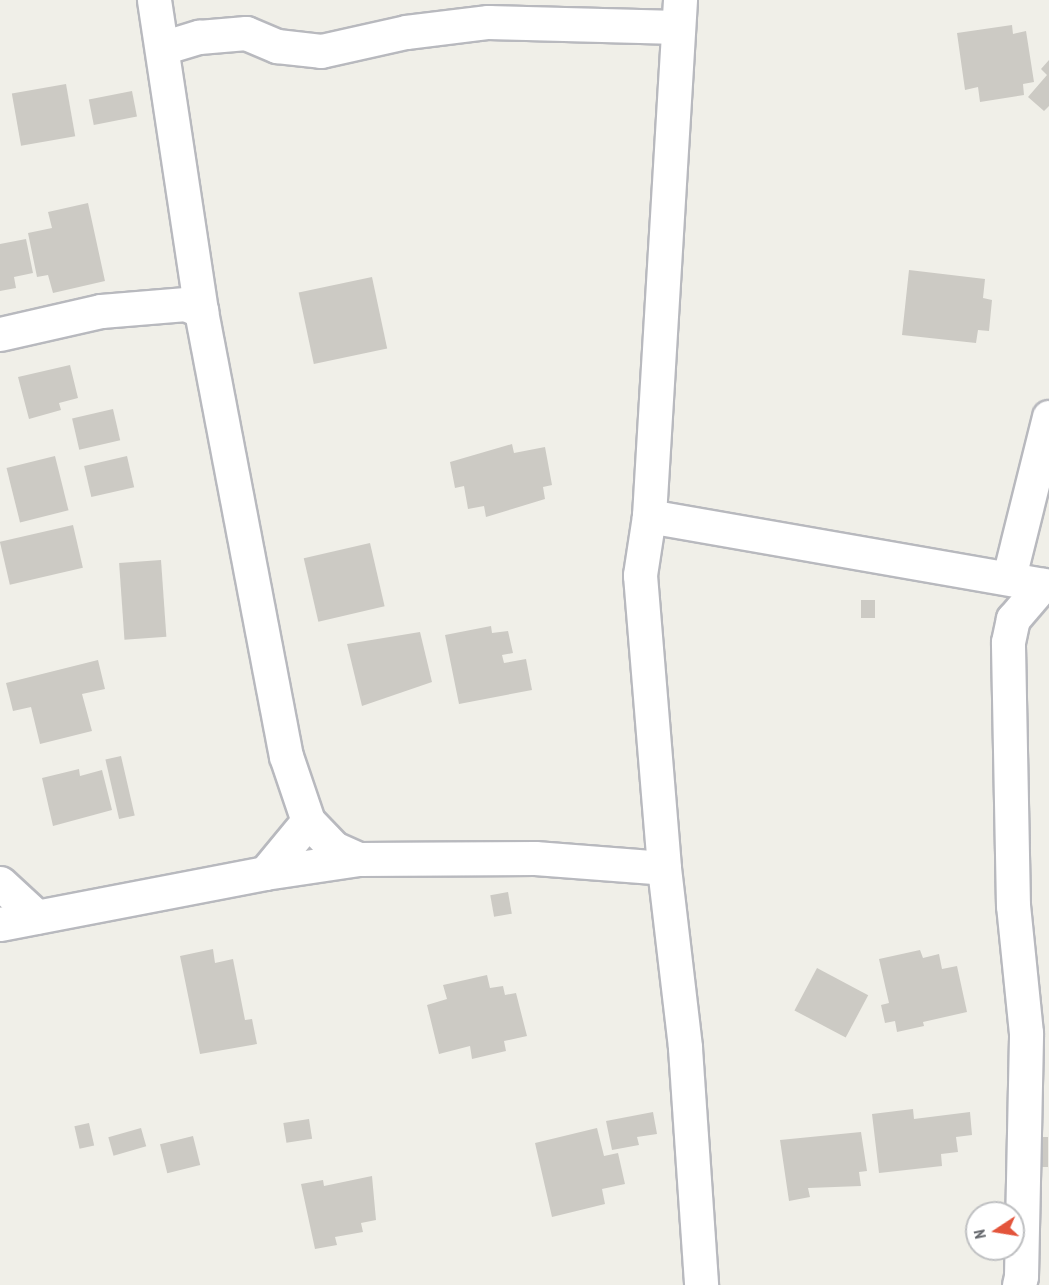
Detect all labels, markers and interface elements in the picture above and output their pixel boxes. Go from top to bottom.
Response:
north arrow [965,1201,1025,1261]
text: N [969,1228,990,1241]

